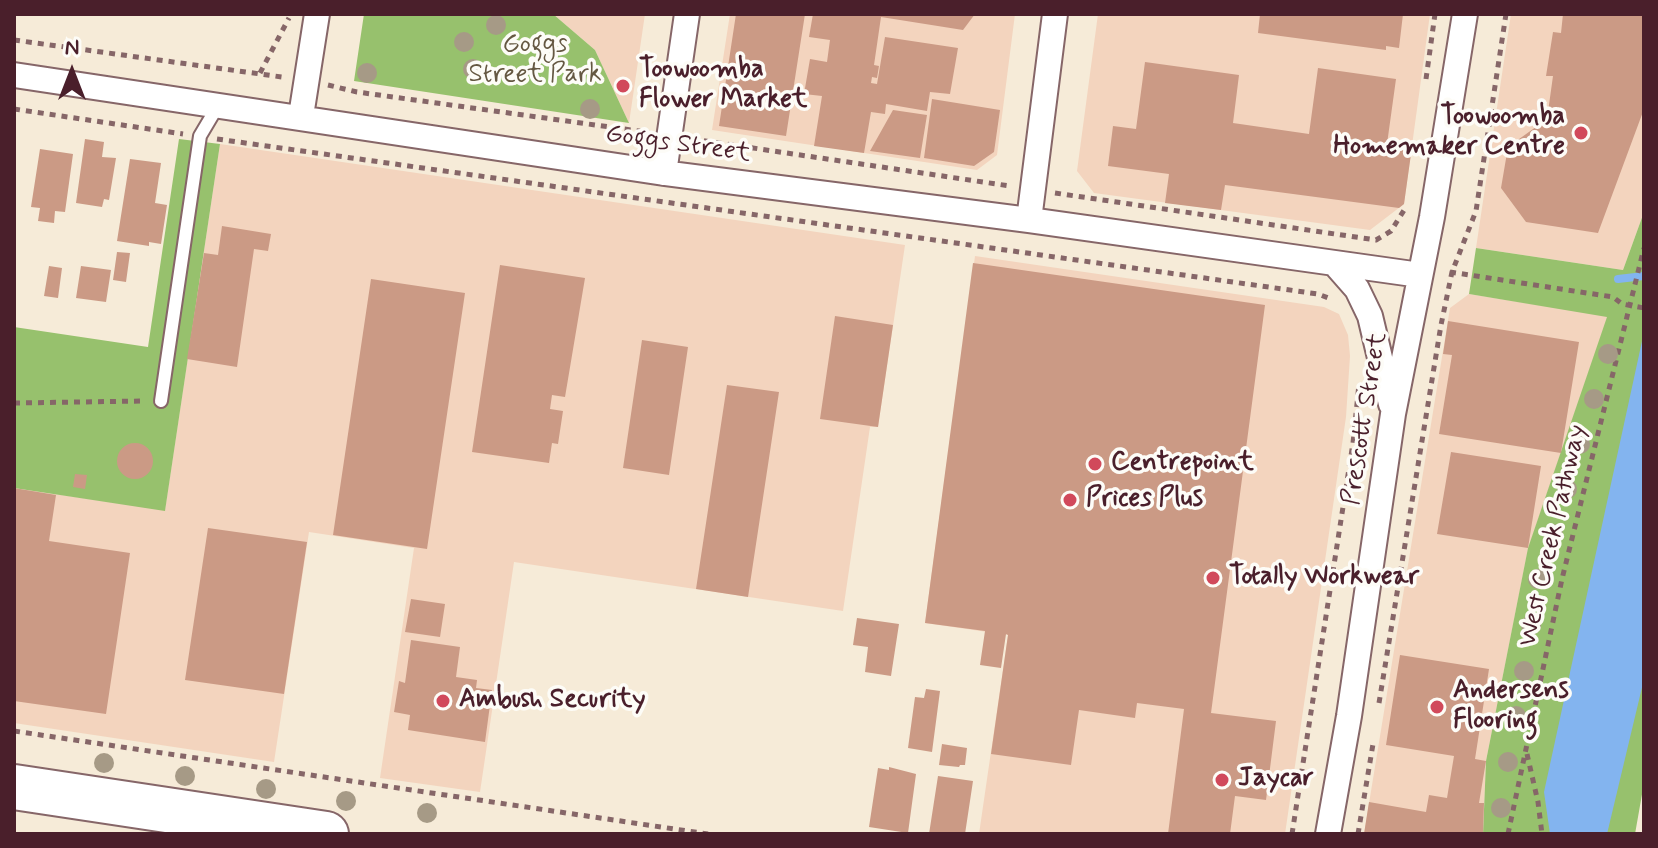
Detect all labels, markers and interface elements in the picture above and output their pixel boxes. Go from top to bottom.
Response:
park label: Goggs Street Park [468,30,602,92]
north arrow [32,32,112,112]
text: N [65,34,79,62]
place label: Toowoomba Flower Market [639,55,807,116]
marker: Toowoomba Flower Market [614,77,632,95]
place label: Toowoomba Homemaker Centre [1333,102,1565,164]
street label: Goggs Street [603,119,753,171]
marker: Toowoomba Homemaker Centre [1572,124,1590,142]
street label: Prescott Street [1337,330,1395,508]
street label: West Creek Pathway [1513,422,1595,650]
place label: Centrepoint [1111,448,1254,480]
marker: Centrepoint [1086,455,1104,473]
place label: Prices Plus [1086,484,1203,516]
marker: Prices Plus [1061,491,1079,509]
place label: Totally Workwear [1229,562,1419,594]
marker: Totally Workwear [1204,569,1222,587]
place label: Andersens Flooring [1453,676,1569,738]
place label: Ambush Security [459,685,645,717]
marker: Ambush Security [434,692,452,710]
marker: Andersens Flooring [1428,698,1446,716]
place label: Jaycar [1238,764,1314,796]
marker: Jaycar [1213,771,1231,789]

